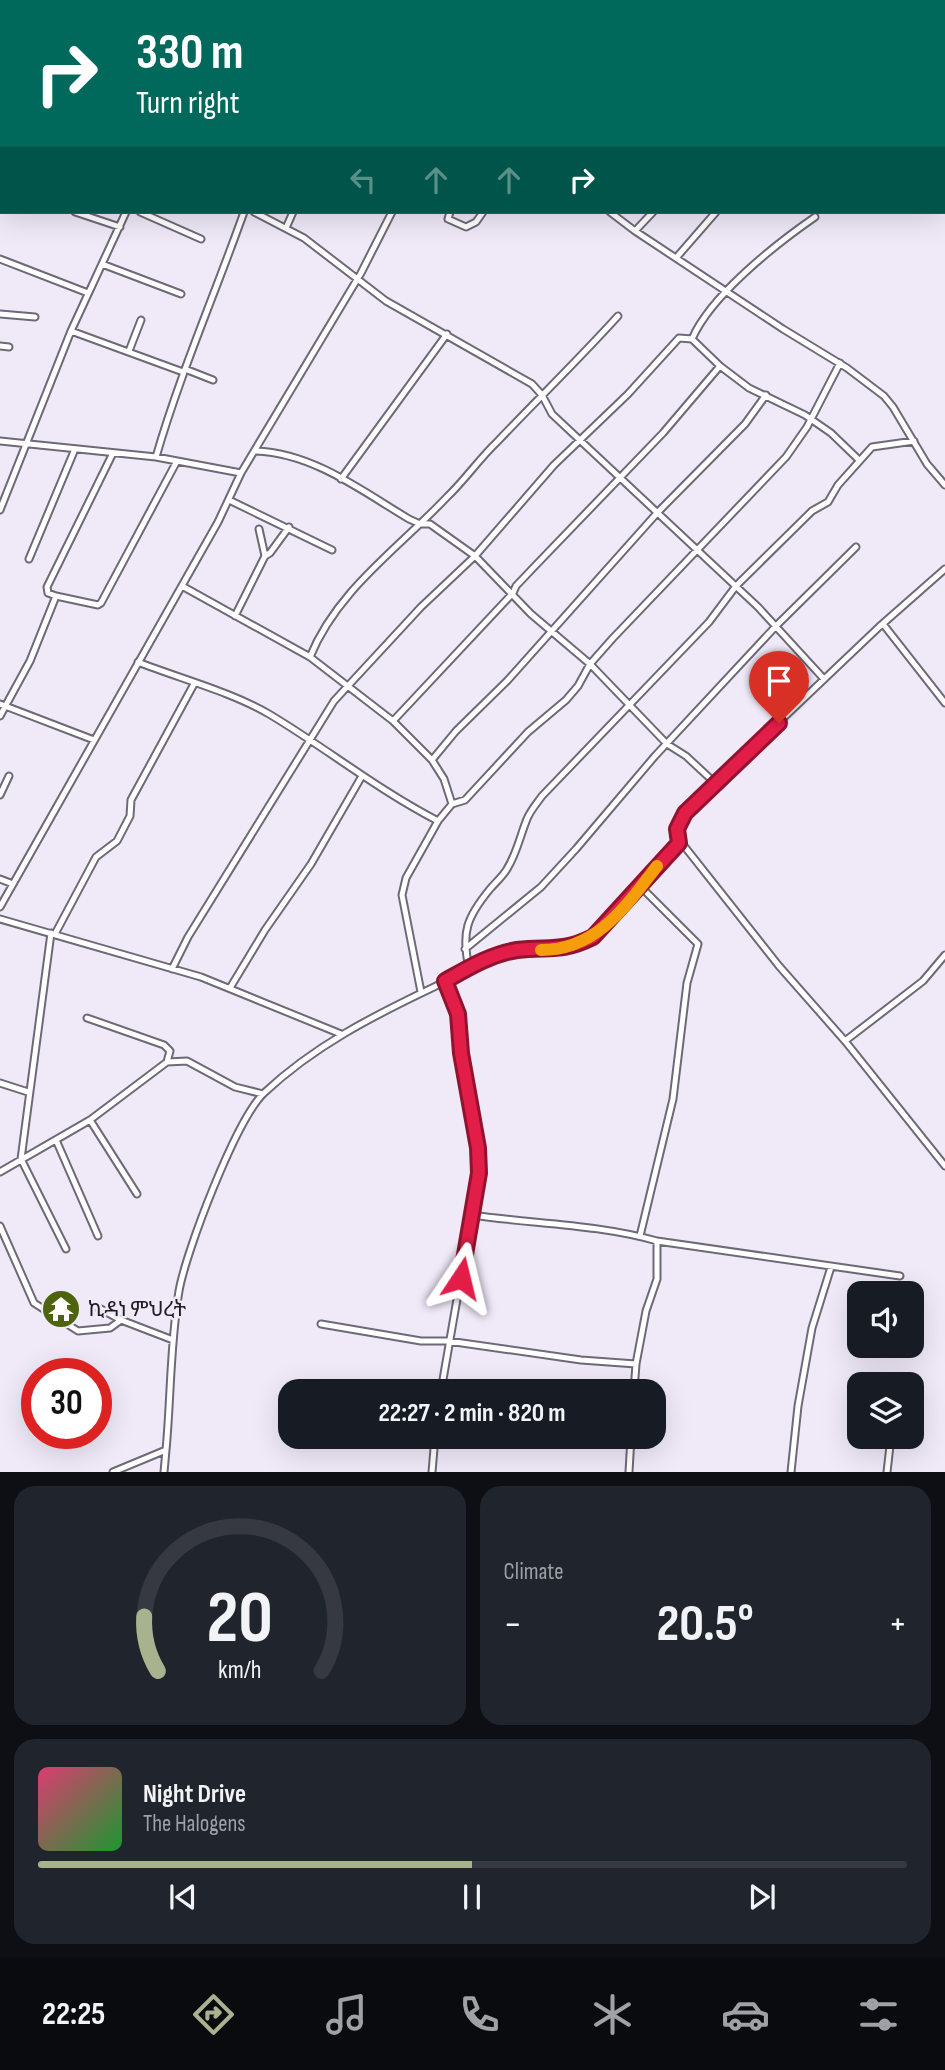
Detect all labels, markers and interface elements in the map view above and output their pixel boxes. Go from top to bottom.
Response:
text: 330 m [136,24,243,83]
icon: right [21,28,112,119]
text: Turn right [136,84,240,123]
icon: left [344,161,382,199]
icon: ahead [417,161,455,199]
icon: ahead [490,161,528,199]
icon: right [563,161,601,199]
pin [749,651,809,723]
icon: arrive [760,662,798,700]
position arrow [424,1241,498,1315]
map controls [847,1281,924,1449]
button: sound [847,1281,924,1358]
temple icon: ኪዳነ ምህረት [40,1288,82,1330]
place label: ኪዳነ ምህረት [88,1297,187,1322]
speed limit sign: 30 [21,1358,112,1449]
button: layers [847,1372,924,1449]
text: 22:27 · 2 min · 820 m [378,1398,566,1429]
text: Climate [504,1558,563,1586]
text: 20 [206,1576,273,1664]
text: 20.5° [657,1593,754,1656]
text: − [504,1602,522,1647]
text: + [888,1602,907,1647]
text: km/h [218,1655,261,1686]
text: Night Drive [143,1779,246,1810]
text: The Halogens [143,1810,246,1838]
icon: previous [164,1878,202,1916]
icon: pause [453,1878,491,1916]
icon: next [743,1878,781,1916]
icon: directions [189,1990,238,2039]
icon: music [322,1990,371,2039]
icon: phone [455,1990,504,2039]
icon: climate [588,1990,637,2039]
icon: car [721,1990,770,2039]
icon: filters [854,1990,903,2039]
text: 22:25 [42,1995,105,2034]

